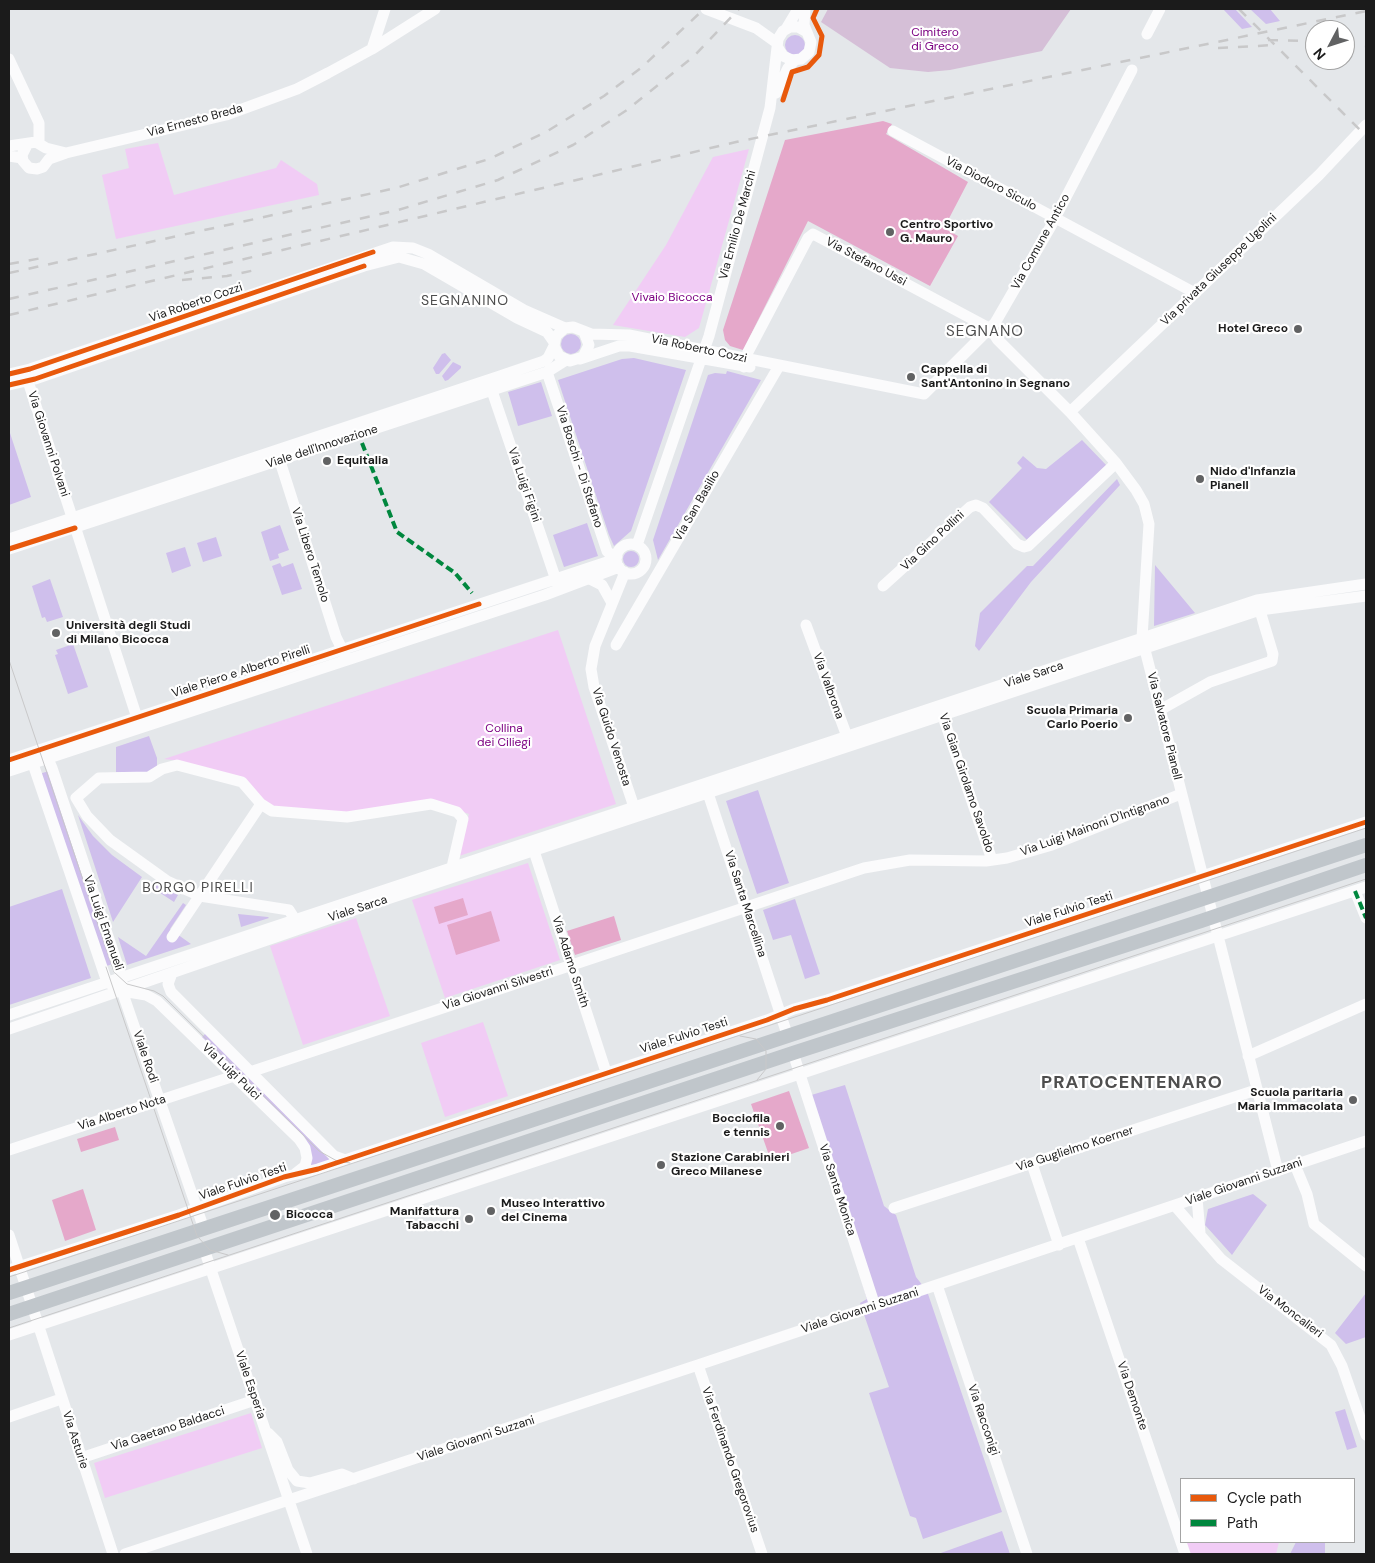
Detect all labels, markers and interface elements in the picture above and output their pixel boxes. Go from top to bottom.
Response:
north arrow [1305,20,1355,70]
park label: Cimitero di Greco [911,26,959,54]
text: N [1309,44,1329,64]
street label: Via Ernesto Breda [146,101,244,141]
street label: Via Diodoro Siculo [943,154,1039,214]
street label: Via Emilio De Marchi [716,169,760,281]
street label: Via Comune Antico [1009,192,1073,292]
street label: Via privata Giuseppe Ugolini [1158,211,1280,329]
place label: Centro Sportivo G. Mauro [900,218,993,246]
marker: Centro Sportivo G. Mauro [884,226,896,238]
street label: Via Stefano Ussi [823,235,909,289]
street label: Via Roberto Cozzi [147,280,245,326]
park label: Vivaio Bicocca [632,291,712,305]
district label: SEGNANINO [420,293,510,309]
place label: Hotel Greco [1218,322,1288,336]
district label: SEGNANO [945,323,1025,341]
marker: Hotel Greco [1292,323,1304,335]
street label: Via Roberto Cozzi [650,332,748,366]
place label: Cappella di Sant'Antonino in Segnano [921,363,1070,391]
marker: Cappella di Sant'Antonino in Segnano [905,371,917,383]
street label: Via Giovanni Polvani [24,389,72,499]
street label: Via Boschi - Di Stefano [552,404,606,530]
street label: Viale dell'Innovazione [264,422,380,472]
street label: Via Luigi Figini [504,446,544,524]
place label: Equitalia [337,454,388,468]
marker: Equitalia [321,455,333,467]
place label: Nido d'Infanzia Pianell [1210,465,1296,493]
street label: Via San Basilio [671,468,723,544]
marker: Nido d'Infanzia Pianell [1194,473,1206,485]
street label: Via Libero Temolo [288,506,332,604]
street label: Via Gino Pollini [898,508,968,574]
place label: Università degli Studi di Milano Bicocca [66,619,191,647]
marker: Università degli Studi di Milano Bicocca [50,627,62,639]
street label: Viale Piero e Alberto Pirelli [170,643,312,701]
street label: Via Valbrona [809,651,847,721]
street label: Viale Sarca [1003,659,1065,691]
street label: Via Salvatore Pianell [1144,671,1184,781]
street label: Via Guido Venosta [588,686,634,788]
place label: Scuola Primaria Carlo Poerio [1027,704,1118,732]
street label: Via Gian Girolamo Savoldo [935,711,997,855]
marker: Scuola Primaria Carlo Poerio [1122,712,1134,724]
park label: Collina dei Ciliegi [477,722,531,750]
street label: Via Luigi Mainoni D'Intignano [1019,792,1171,860]
street label: Via Santa Marcellina [721,849,769,959]
street label: Via Luigi Emanueli [80,874,126,972]
district label: BORGO PIRELLI [141,880,255,896]
street label: Viale Fulvio Testi [1023,889,1115,931]
street label: Viale Sarca [327,893,389,925]
street label: Via Adamo Smith [548,914,592,1010]
street label: Via Giovanni Silvestri [441,964,555,1014]
street label: Viale Fulvio Testi [638,1015,730,1057]
street label: Viale Rodi [129,1029,161,1085]
street label: Via Luigi Pulci [199,1041,263,1103]
district label: PRATOCENTENARO [1039,1072,1225,1094]
place label: Scuola paritaria Maria Immacolata [1237,1086,1343,1114]
street label: Via Alberto Nota [76,1092,168,1134]
marker: Scuola paritaria Maria Immacolata [1347,1094,1359,1106]
place label: Bocciofila e tennis [712,1112,770,1140]
marker: Bocciofila e tennis [774,1120,786,1132]
street label: Via Guglielmo Koerner [1015,1123,1135,1175]
street label: Via Santa Monica [815,1142,859,1238]
place label: Stazione Carabinieri Greco Milanese [671,1151,789,1179]
street label: Viale Giovanni Suzzani [1184,1155,1304,1209]
marker: Stazione Carabinieri Greco Milanese [655,1159,667,1171]
street label: Viale Fulvio Testi [197,1160,289,1204]
place label: Museo Interattivo del Cinema [501,1197,605,1225]
place label: Manifattura Tabacchi [390,1205,459,1233]
marker: Museo Interattivo del Cinema [485,1205,497,1217]
marker: Bicocca [268,1208,282,1222]
place label: Bicocca [286,1208,333,1222]
marker: Manifattura Tabacchi [463,1213,475,1225]
street label: Via Moncalieri [1255,1283,1325,1341]
street label: Viale Giovanni Suzzani [800,1285,920,1337]
street label: Viale Esperia [232,1349,268,1421]
street label: Via Demonte [1114,1360,1150,1432]
street label: Via Racconigi [964,1383,1002,1457]
street label: Via Ferdinando Gregorovius [698,1385,762,1535]
street label: Via Gaetano Baldacci [109,1404,227,1454]
street label: Via Asturie [59,1409,91,1471]
street label: Viale Giovanni Suzzani [416,1413,536,1465]
legend [1180,1478,1355,1543]
text: Cycle path [1227,1488,1302,1508]
text: Path [1227,1513,1258,1533]

